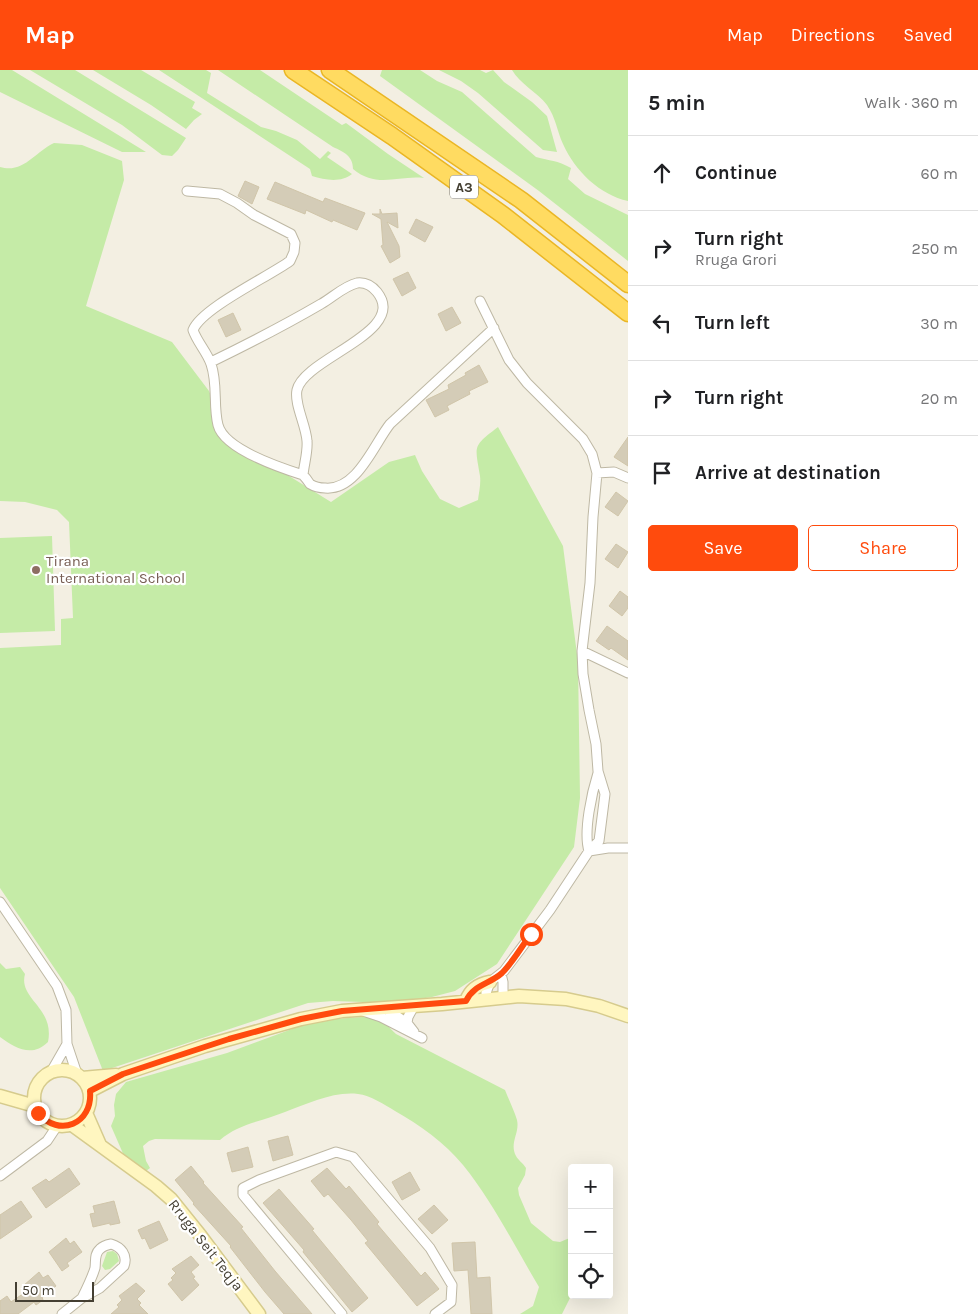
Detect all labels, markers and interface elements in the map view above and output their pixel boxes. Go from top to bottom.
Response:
text: Map [25,21,75,49]
text: Map [727,24,763,46]
text: Directions [791,24,875,46]
text: Saved [903,24,953,46]
text: 5 min [648,91,705,115]
text: Walk · 360 m [865,93,958,112]
icon: ahead [648,159,676,187]
text: Continue [695,162,777,184]
text: 60 m [921,164,958,183]
road number: A3 [450,175,478,198]
text: Turn right [695,228,784,250]
icon: right [648,234,676,262]
text: 250 m [911,239,958,258]
text: Rruga Grori [695,250,777,269]
icon: left [648,309,676,337]
text: Turn left [695,312,770,334]
text: 30 m [920,314,958,333]
icon: right [648,384,676,412]
text: Turn right [695,387,784,409]
text: 20 m [920,389,958,408]
icon: arrive [648,459,676,487]
text: Arrive at destination [695,462,881,484]
button: Save [648,525,798,571]
button: Share [808,525,958,571]
place label: Tirana International School [46,552,185,587]
marker: Tirana International School [30,564,42,576]
route start [520,923,543,946]
route end [27,1102,50,1125]
map controls [568,1164,613,1299]
button: + [568,1164,613,1209]
street label: Rruga Seit Teqja [165,1196,247,1294]
button: − [568,1209,613,1254]
button: locate [568,1254,613,1299]
scale bar [15,1279,94,1302]
text: 50 m [22,1282,55,1299]

